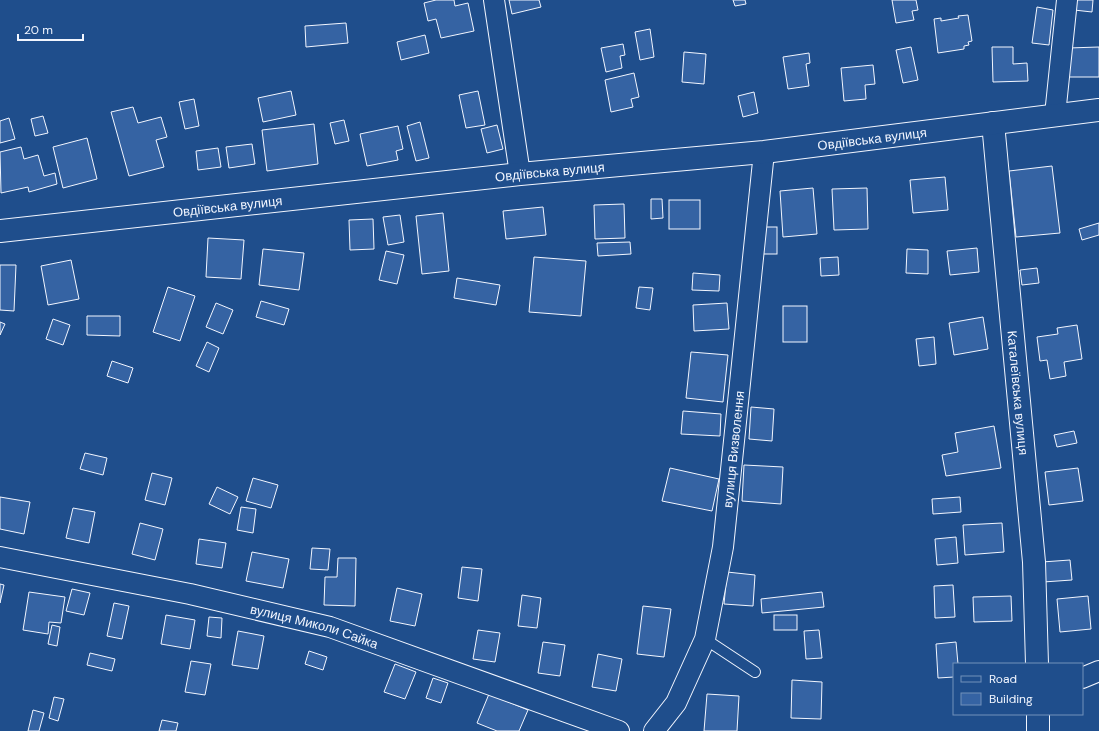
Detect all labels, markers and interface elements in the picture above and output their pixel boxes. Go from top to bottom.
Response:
scale bar [18,16,83,42]
text: 20 m [24,22,53,38]
street label: Овдіївська вулиця [816,123,928,154]
street label: Овдіївська вулиця [494,158,605,185]
street label: Овдіївська вулиця [172,192,283,220]
street label: Каталеївська вулиця [1004,330,1032,456]
street label: вулиця Визволення [719,390,748,508]
street label: вулиця Миколи Сайка [249,600,381,652]
legend [953,663,1083,715]
text: Road [989,671,1017,687]
text: Building [989,691,1033,707]

